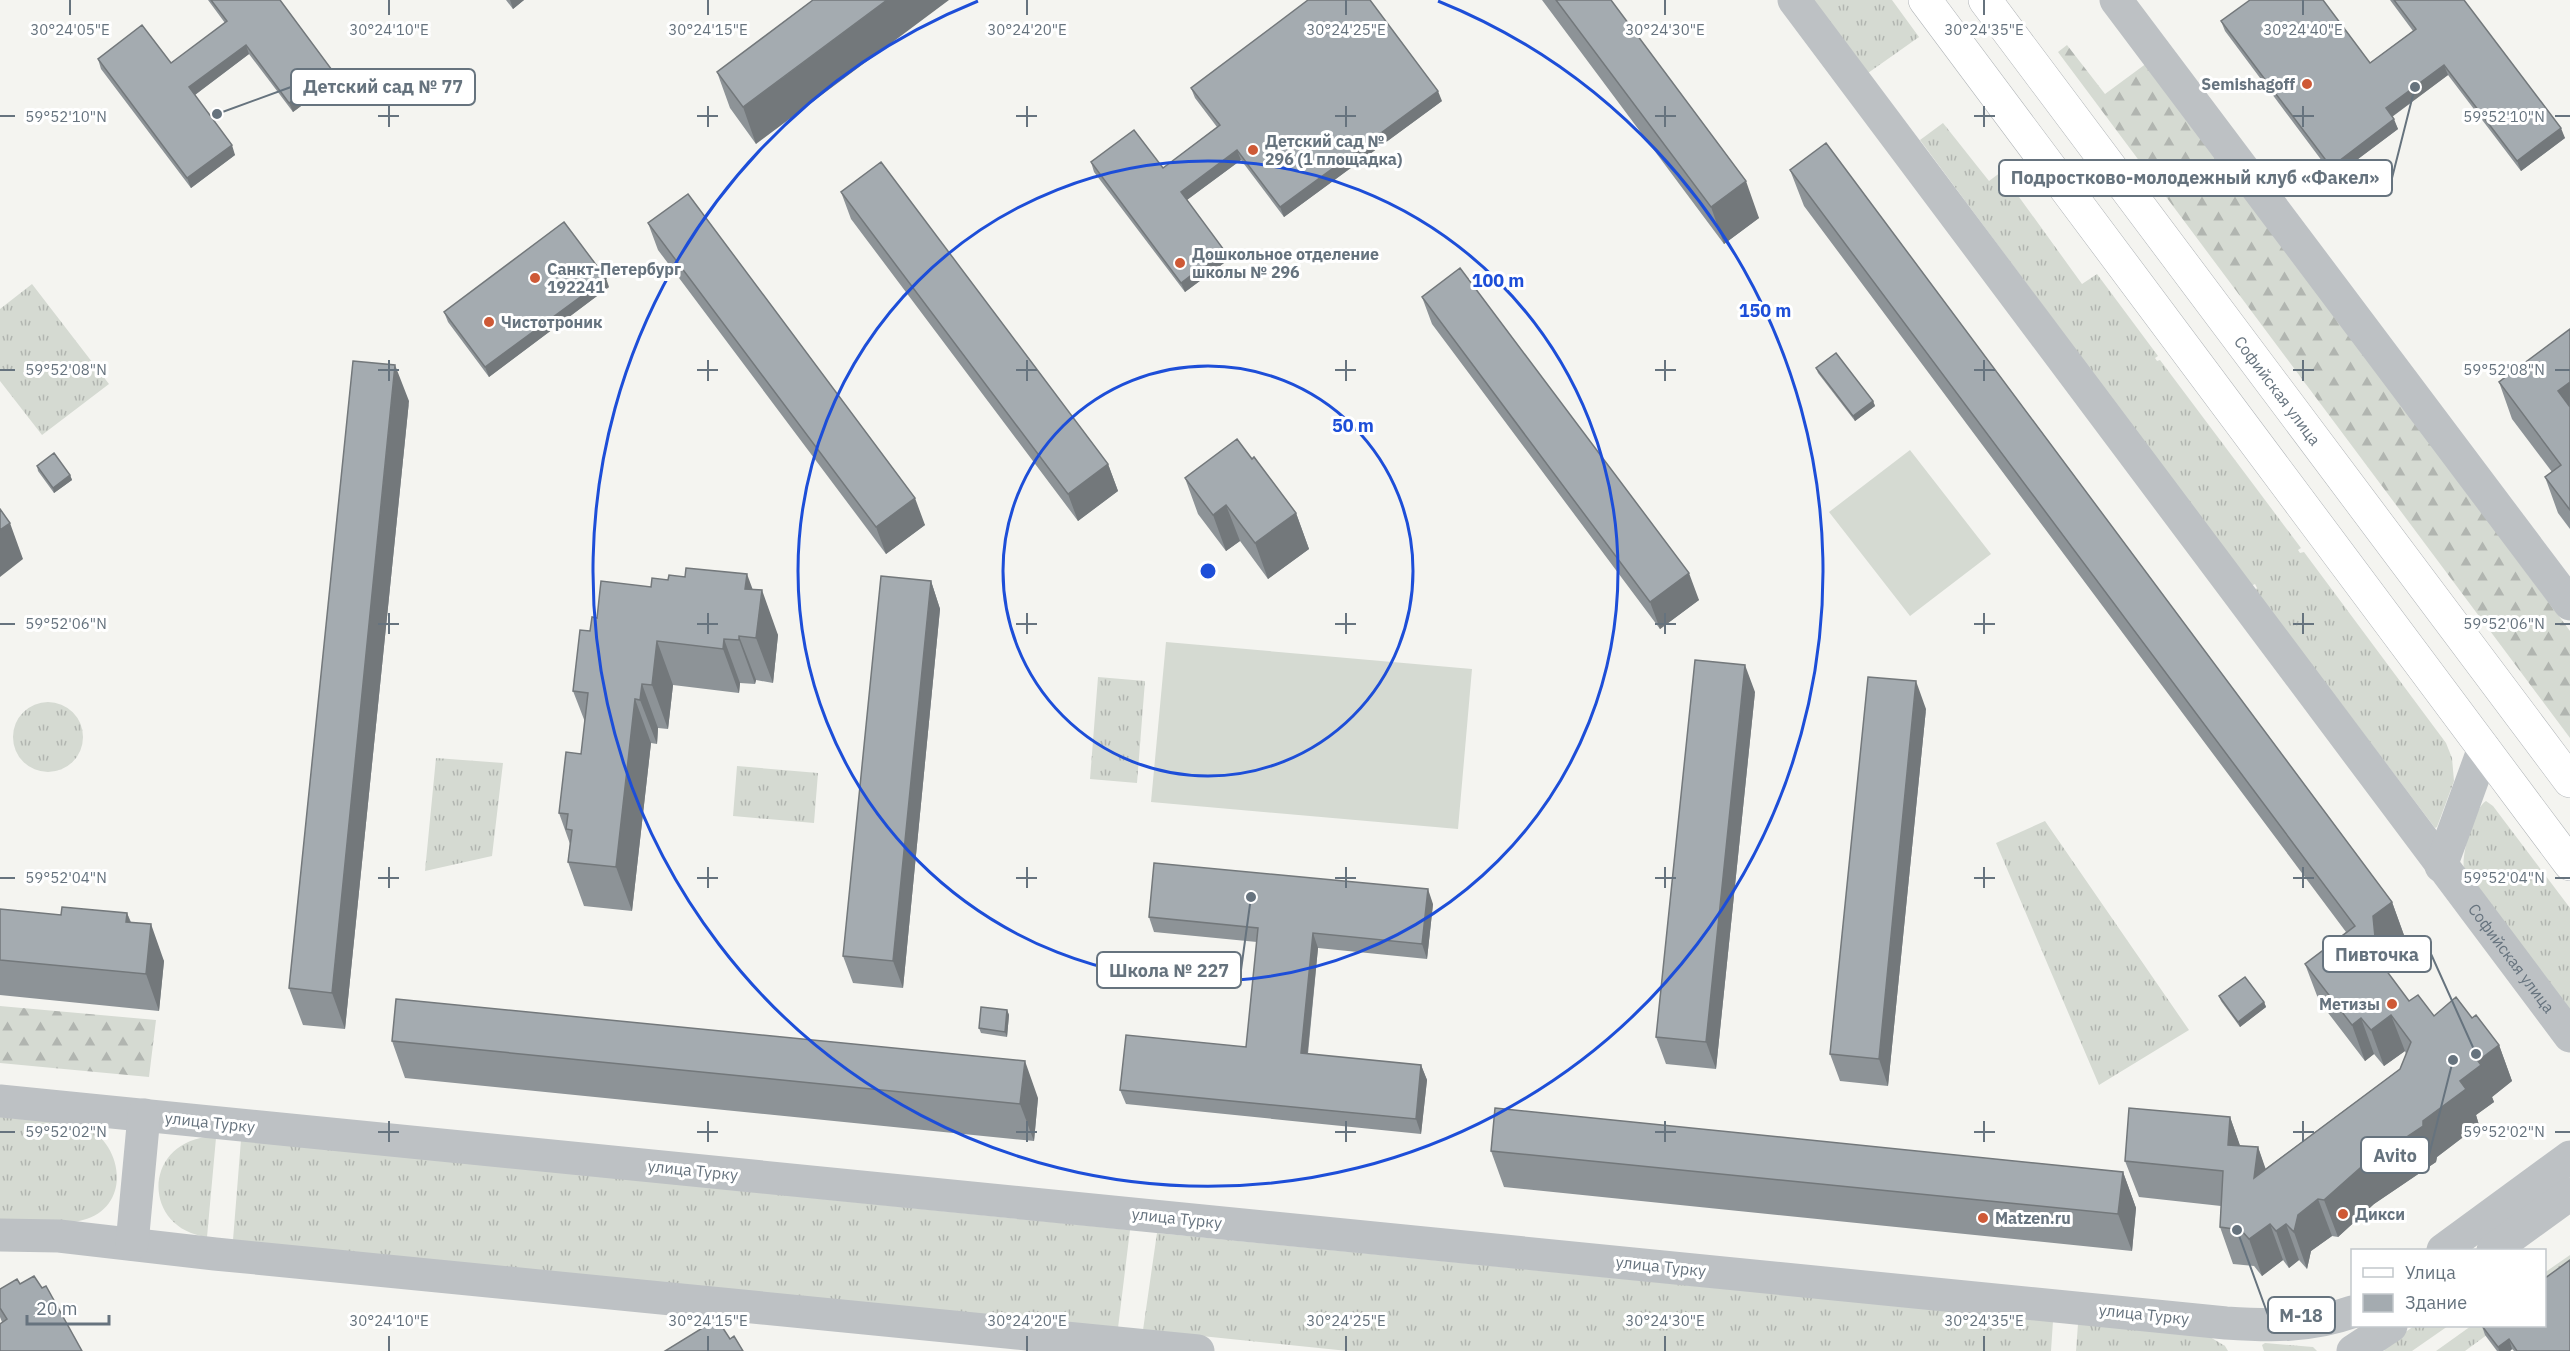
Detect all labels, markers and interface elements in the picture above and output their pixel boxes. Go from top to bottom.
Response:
text: 30°24'05"E [30,20,110,39]
text: 30°24'10"E [349,20,429,39]
text: 30°24'15"E [668,20,748,39]
text: 30°24'20"E [987,20,1067,39]
text: 30°24'25"E [1306,20,1386,39]
text: 30°24'30"E [1625,20,1705,39]
text: 30°24'35"E [1944,20,2024,39]
text: 30°24'40"E [2263,20,2343,39]
callout: Детский сад № 77 [291,69,475,105]
place label: Semishagoff [2201,74,2295,94]
text: Детский сад № 77 [303,75,463,98]
marker: Semishagoff [2300,77,2314,91]
text: 59°52'10"N [25,107,107,126]
text: 59°52'10"N [2463,107,2545,126]
place label: Детский сад № 296 (1 площадка) [1265,131,1402,169]
marker: Детский сад № 296 (1 площадка) [1246,143,1260,157]
callout: Подростково-молодежный клуб «Факел» [1999,160,2392,196]
text: Подростково-молодежный клуб «Факел» [2011,166,2379,189]
place label: Дошкольное отделение школы № 296 [1192,244,1379,282]
marker: Дошкольное отделение школы № 296 [1173,256,1187,270]
place label: Санкт-Петербург 192241 [547,259,681,297]
text: 100 m [1472,269,1524,292]
marker: Санкт-Петербург 192241 [528,271,542,285]
text: 150 m [1739,299,1791,322]
place label: Чистотроник [501,312,602,332]
marker: Чистотроник [482,315,496,329]
street label: Софийская улица [2230,332,2325,450]
text: 59°52'08"N [25,360,107,379]
text: 59°52'08"N [2463,360,2545,379]
text: 50 m [1332,414,1374,437]
centre of rings [1198,561,1218,581]
text: 59°52'06"N [25,614,107,633]
text: 59°52'06"N [2463,614,2545,633]
text: 59°52'04"N [25,868,107,887]
text: 59°52'04"N [2463,868,2545,887]
street label: Софийская улица [2464,899,2559,1017]
callout: Пивточка [2323,936,2431,972]
text: Пивточка [2335,943,2419,966]
callout: Школа № 227 [1097,952,1241,988]
text: Школа № 227 [1109,959,1229,982]
place label: Метизы [2319,994,2380,1014]
marker: Метизы [2385,997,2399,1011]
street label: улица Турку [164,1107,256,1137]
text: 59°52'02"N [25,1122,107,1141]
text: 59°52'02"N [2463,1122,2545,1141]
callout: Avito [2361,1137,2429,1173]
text: Avito [2373,1144,2417,1167]
street label: улица Турку [647,1155,739,1185]
street label: улица Турку [1131,1203,1223,1233]
place label: Дикси [2355,1204,2405,1224]
marker: Дикси [2336,1207,2350,1221]
place label: Matzen.ru [1995,1208,2071,1228]
marker: Matzen.ru [1976,1211,1990,1225]
legend [2351,1249,2546,1327]
street label: улица Турку [1615,1251,1707,1281]
text: Улица [2405,1261,2456,1284]
scale bar [27,1288,110,1326]
text: Здание [2405,1291,2467,1314]
text: 20 m [36,1297,78,1320]
callout: M-18 [2268,1297,2335,1333]
street label: улица Турку [2098,1299,2190,1329]
text: M-18 [2279,1304,2323,1327]
text: 30°24'10"E [349,1311,429,1330]
text: 30°24'15"E [668,1311,748,1330]
text: 30°24'20"E [987,1311,1067,1330]
text: 30°24'25"E [1306,1311,1386,1330]
text: 30°24'30"E [1625,1311,1705,1330]
text: 30°24'35"E [1944,1311,2024,1330]

